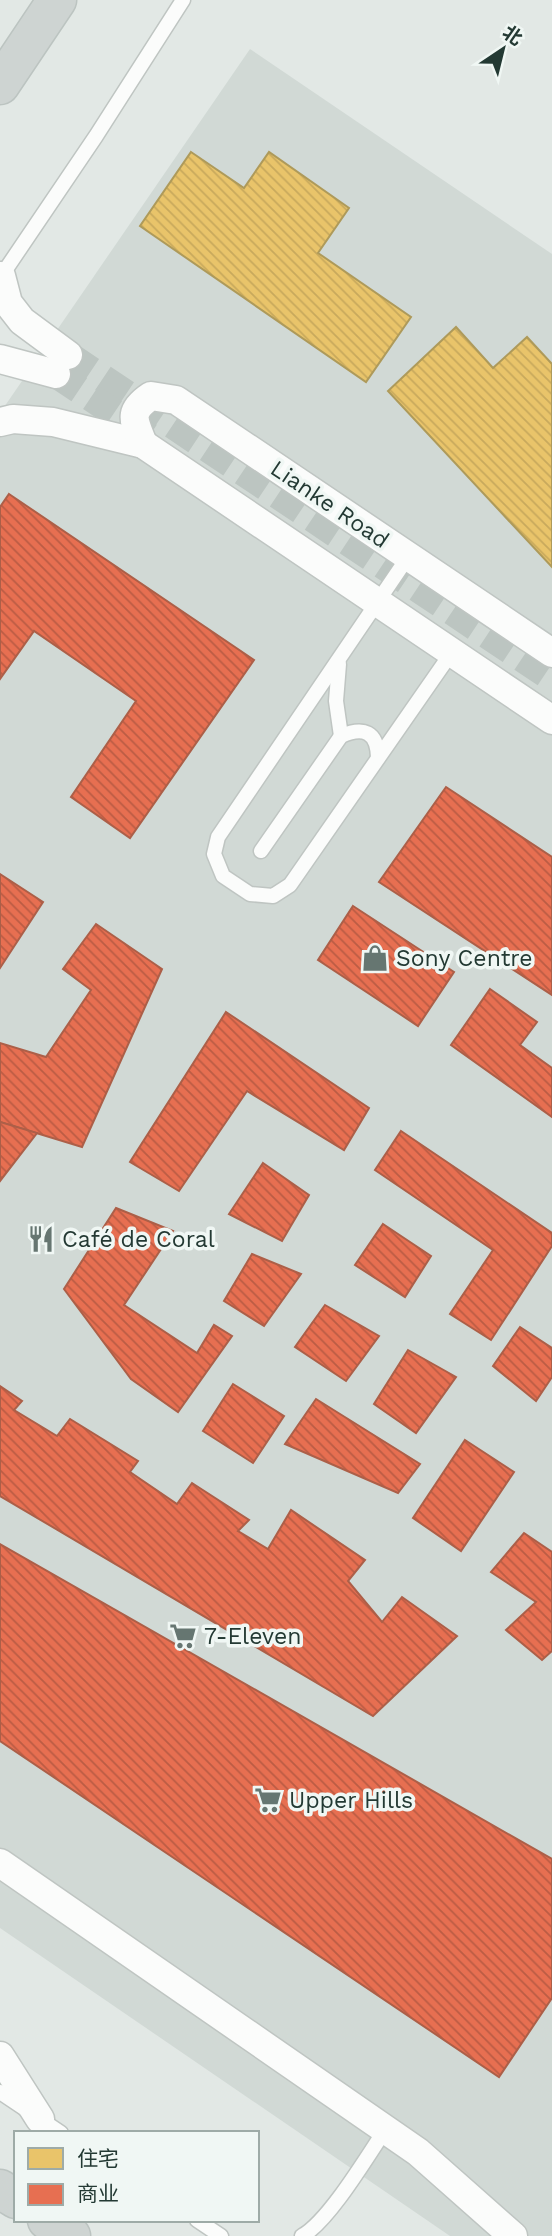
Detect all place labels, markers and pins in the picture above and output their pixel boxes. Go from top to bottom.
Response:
shop icon: Sony Centre [360,943,390,973]
place label: Sony Centre [396,945,533,972]
restaurant icon: Café de Coral [26,1224,56,1254]
place label: Café de Coral [62,1226,215,1253]
supermarket icon: 7-Eleven [168,1621,198,1651]
place label: 7-Eleven [204,1623,302,1650]
supermarket icon: Upper Hills [253,1785,283,1815]
place label: Upper Hills [289,1787,413,1814]

